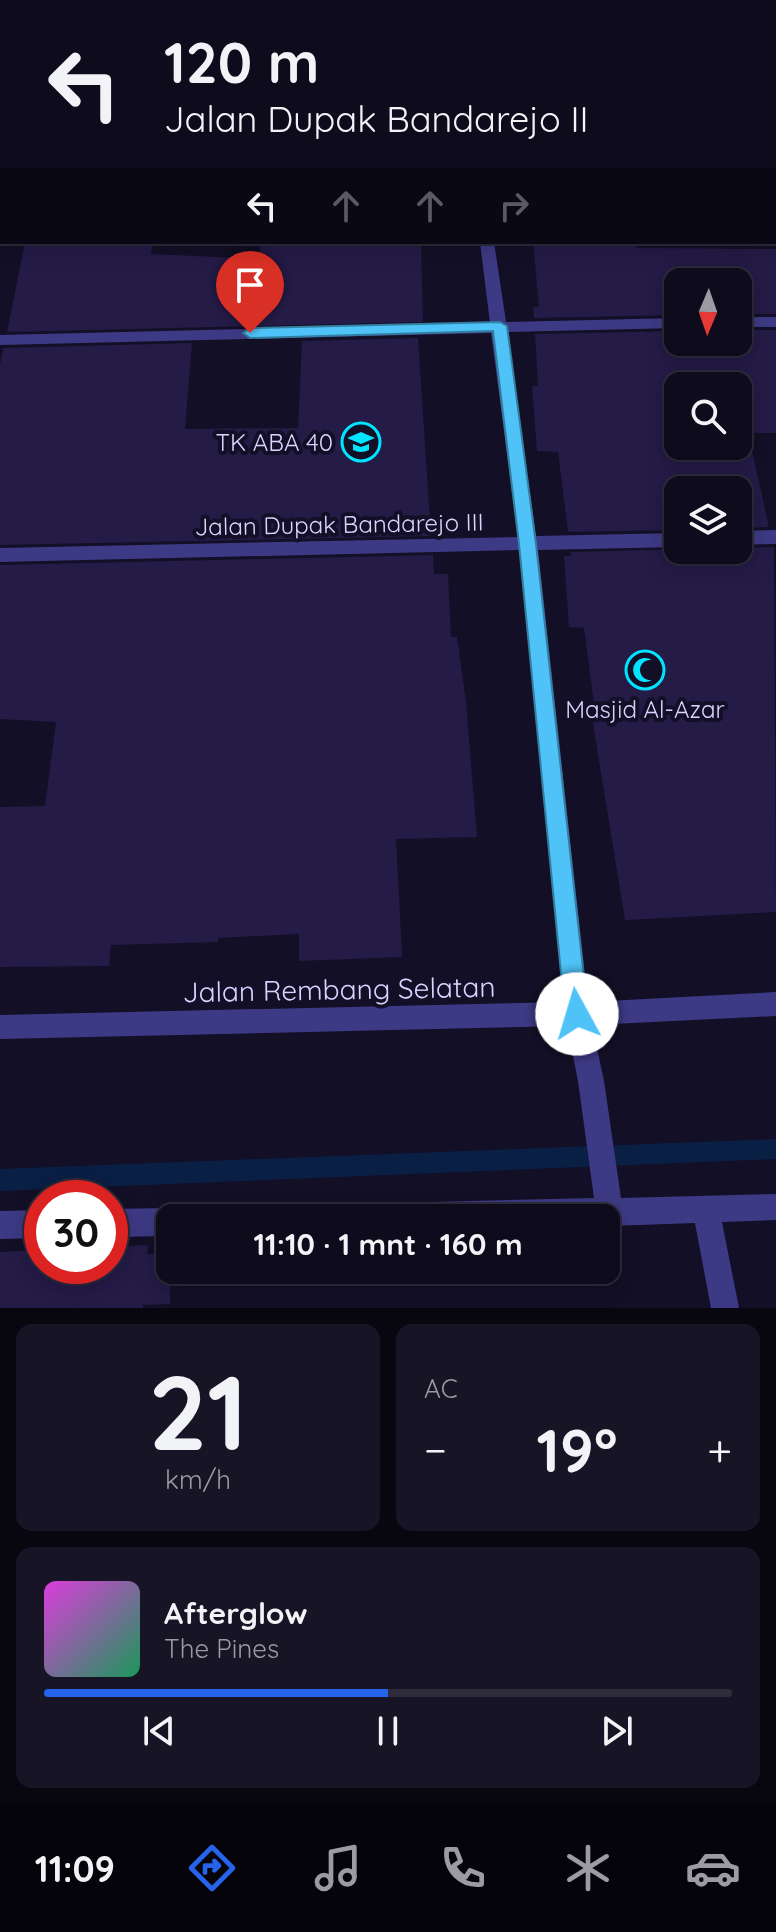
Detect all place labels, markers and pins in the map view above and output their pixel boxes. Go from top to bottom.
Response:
pin [216,251,284,333]
school or university icon: TK ABA 40 [340,421,382,463]
place label: TK ABA 40 [216,427,333,457]
mosque icon: Masjid Al-Azar [624,649,666,691]
place label: Masjid Al-Azar [565,694,725,724]

